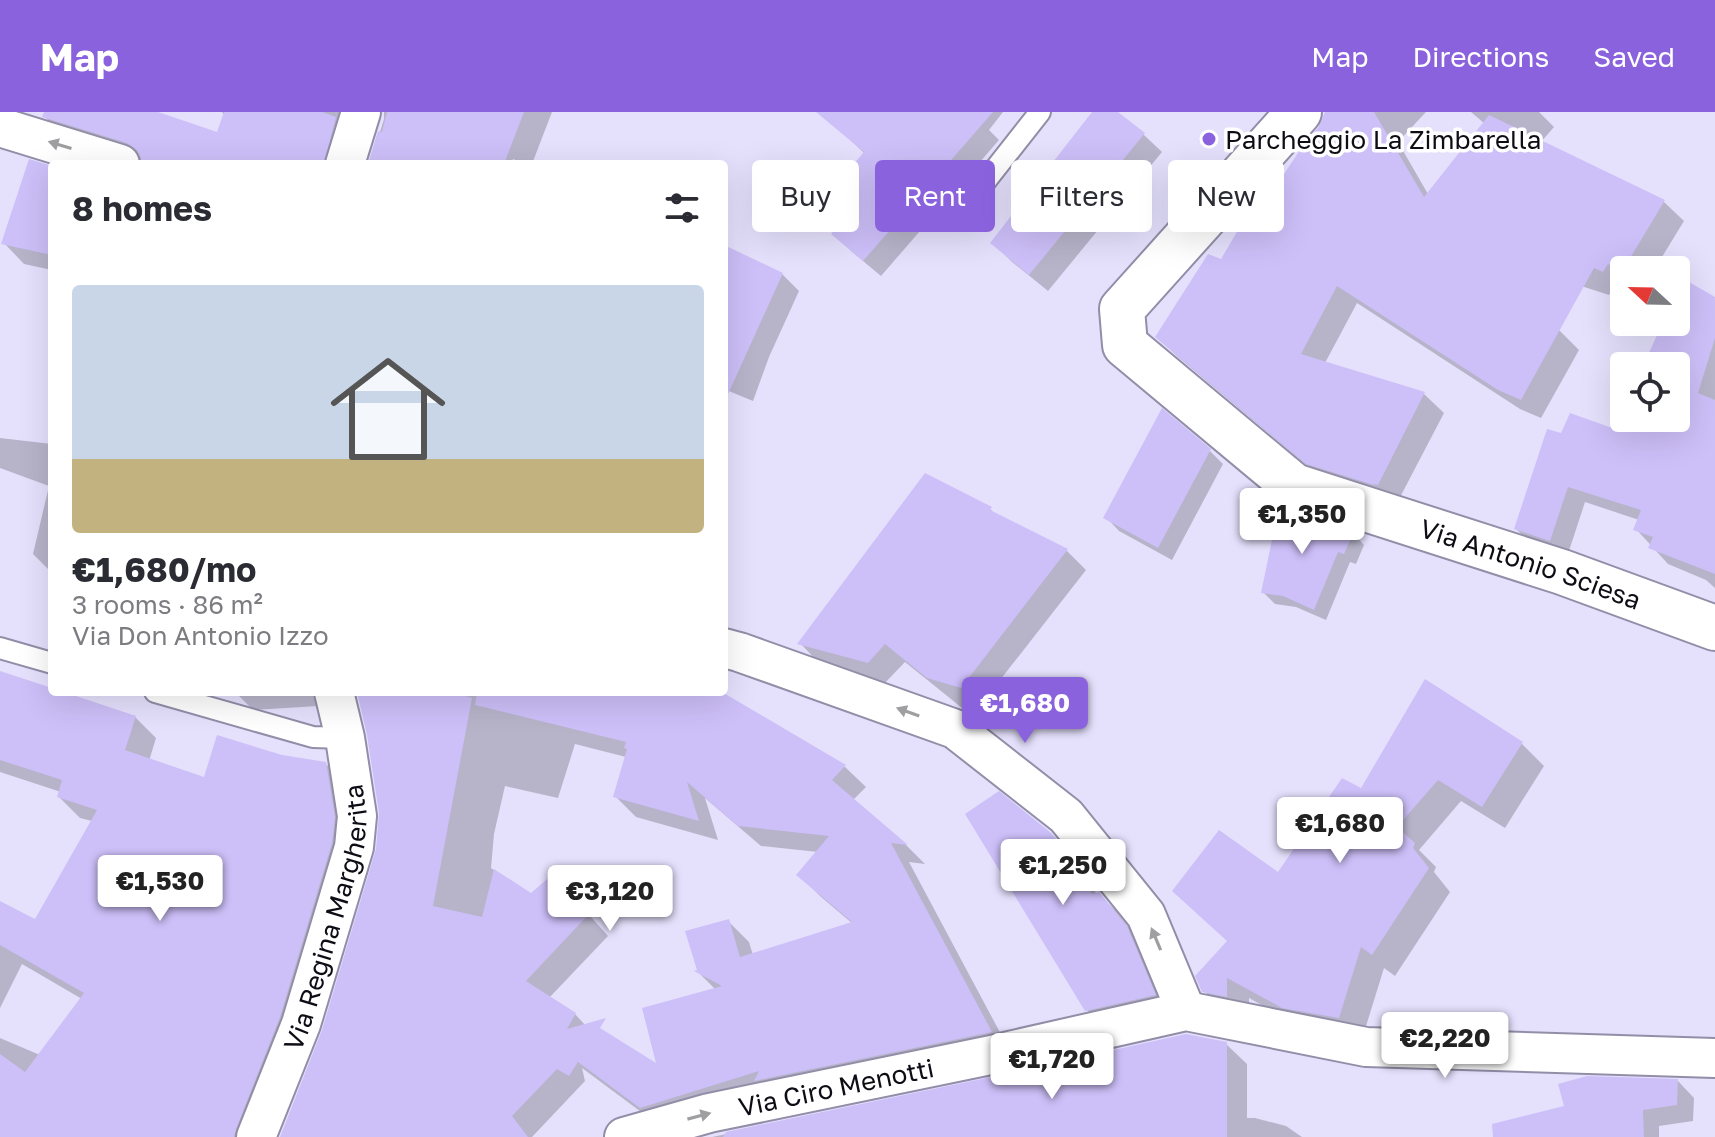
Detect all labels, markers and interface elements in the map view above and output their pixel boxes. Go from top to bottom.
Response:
text: Map [40,34,119,79]
text: Map [1311,40,1368,73]
text: Directions [1412,40,1549,73]
text: Saved [1593,40,1675,73]
place label: Parcheggio La Zimbarella [1225,124,1541,155]
marker: Parcheggio La Zimbarella [1200,130,1218,148]
one-way arrow [48,138,72,151]
chip: Buy [752,160,859,232]
chip: Rent [875,160,995,232]
chip: Filters [1011,160,1152,232]
chip: New [1168,160,1284,232]
icon: filters [660,186,704,230]
text: 8 homes [72,188,212,228]
north arrow [1610,256,1690,336]
map controls [1610,256,1690,432]
icon: home [316,337,460,481]
button: locate [1610,352,1690,432]
pin: €1,350 [1237,488,1367,556]
text: €1,350 [1258,498,1346,529]
street label: Via Antonio Sciesa [1416,512,1645,615]
text: €1,680/mo [72,549,256,589]
text: 3 rooms · 86 m² [72,589,263,620]
text: Via Don Antonio Izzo [72,620,329,651]
pin: €1,680 [960,677,1090,745]
text: €1,680 [980,687,1070,718]
one-way arrow [896,705,920,718]
street label: Via Regina Margherita [277,782,372,1055]
pin: €1,680 [1275,797,1405,865]
text: €1,680 [1295,807,1385,838]
pin: €1,250 [998,839,1128,907]
text: €1,250 [1019,849,1107,880]
pin: €1,530 [95,855,225,923]
text: €1,530 [116,865,204,896]
pin: €3,120 [545,865,675,933]
text: €3,120 [566,875,654,906]
one-way arrow [1149,927,1162,951]
pin: €2,220 [1380,1012,1510,1080]
text: €2,220 [1399,1022,1491,1053]
pin: €1,720 [987,1033,1117,1101]
text: €1,720 [1009,1043,1095,1074]
street label: Via Ciro Menotti [736,1052,937,1122]
one-way arrow [687,1109,711,1122]

